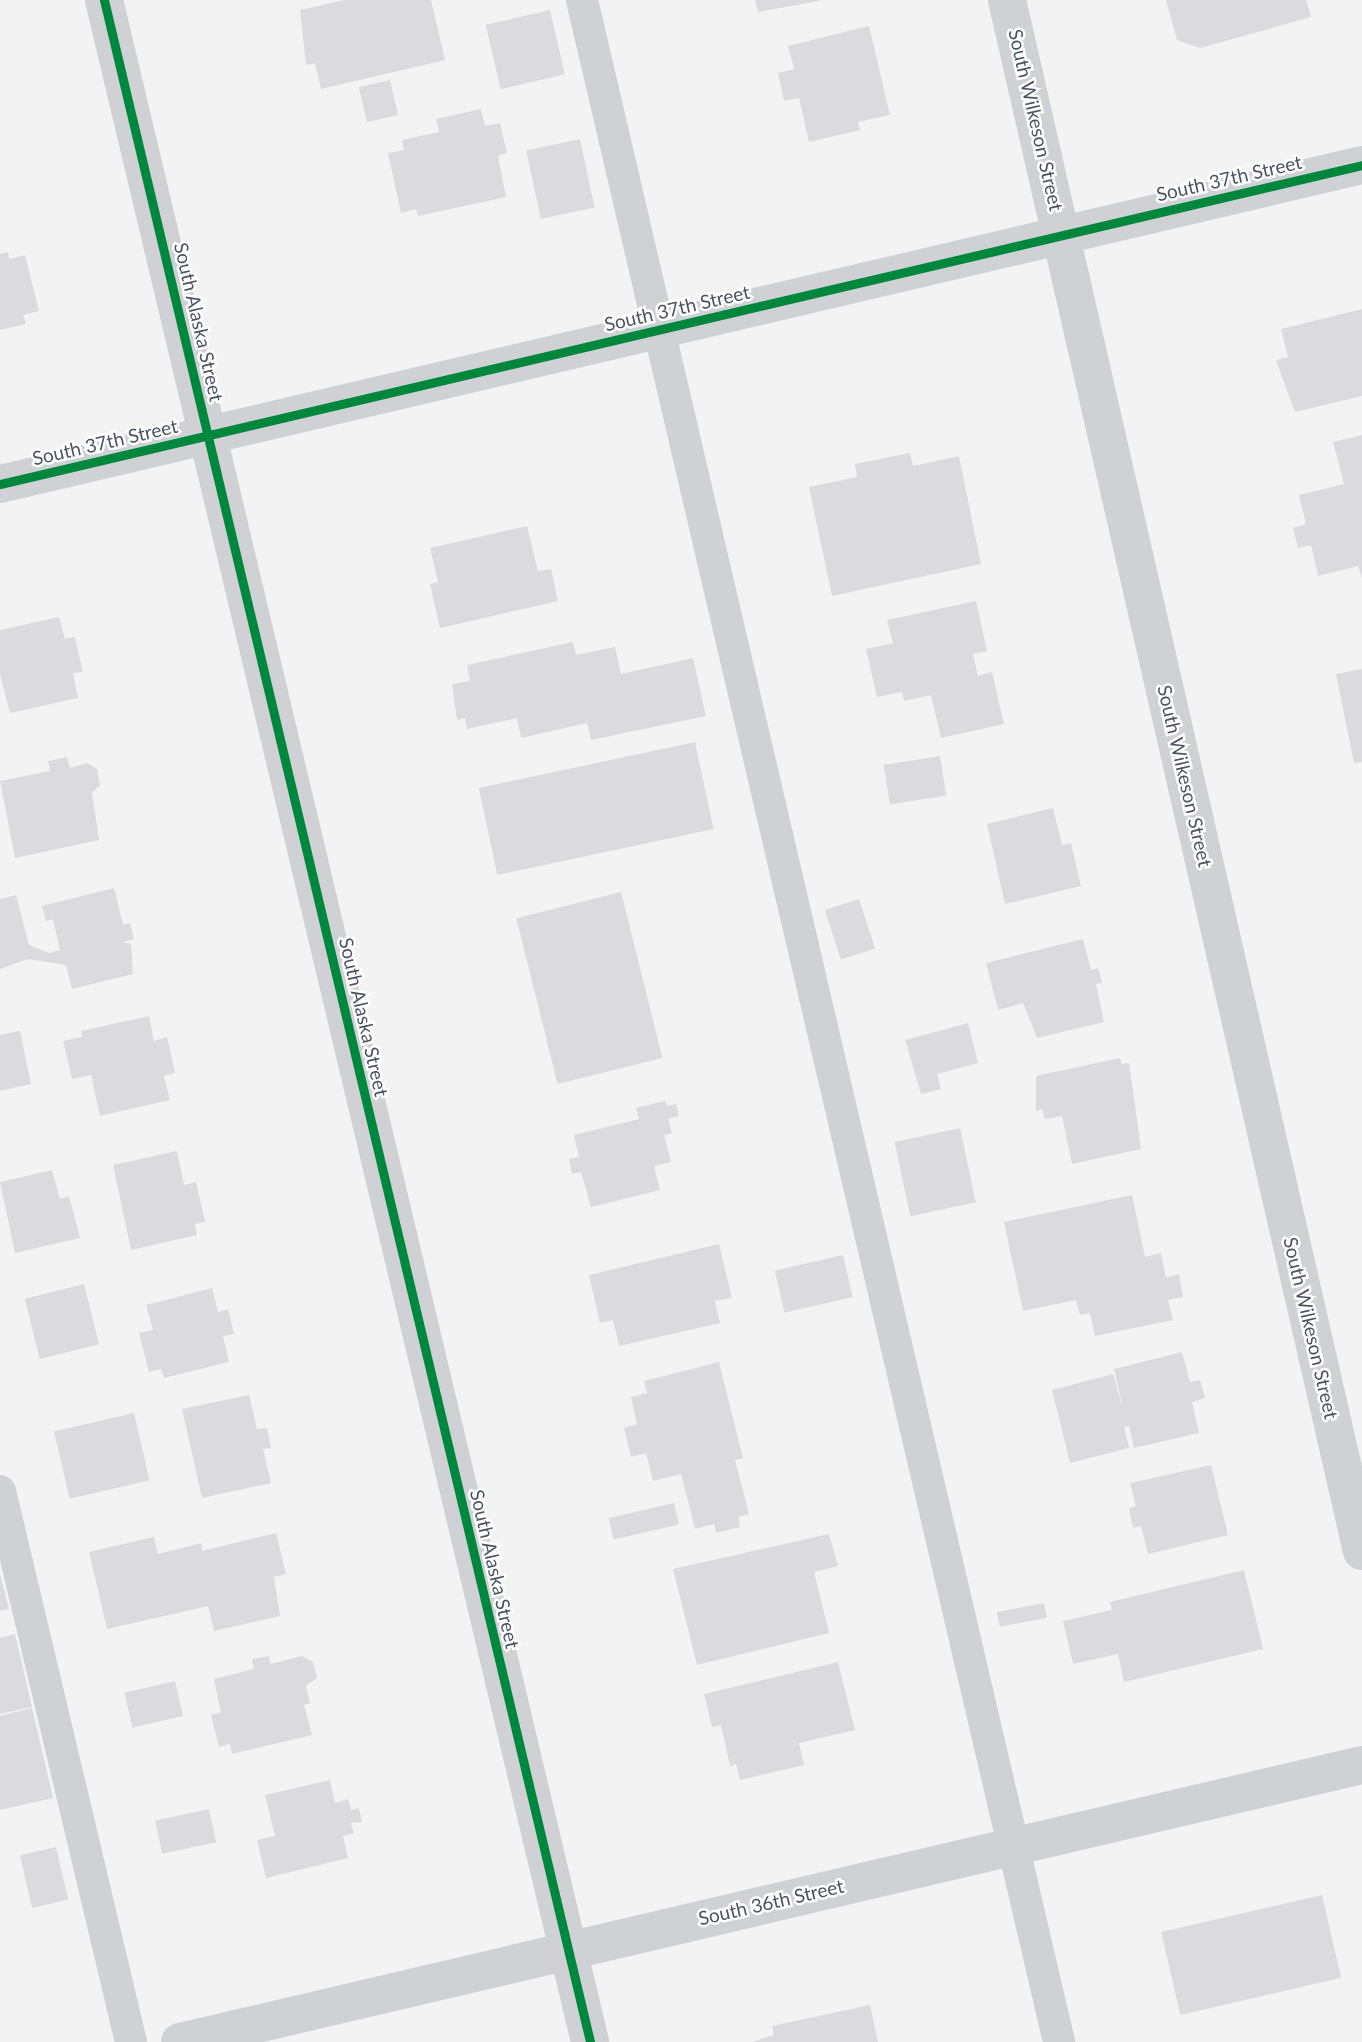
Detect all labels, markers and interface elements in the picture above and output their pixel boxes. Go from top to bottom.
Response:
street label: South Wilkeson Street [1004,27,1068,213]
street label: South 37th Street [1154,150,1304,206]
street label: South Alaska Street [170,240,228,404]
street label: South 37th Street [602,280,752,336]
street label: South 37th Street [30,414,180,470]
street label: South Wilkeson Street [1153,683,1217,869]
street label: South Alaska Street [335,935,393,1099]
street label: South Wilkeson Street [1279,1235,1343,1421]
street label: South Alaska Street [466,1487,524,1651]
street label: South 36th Street [696,1874,846,1930]

